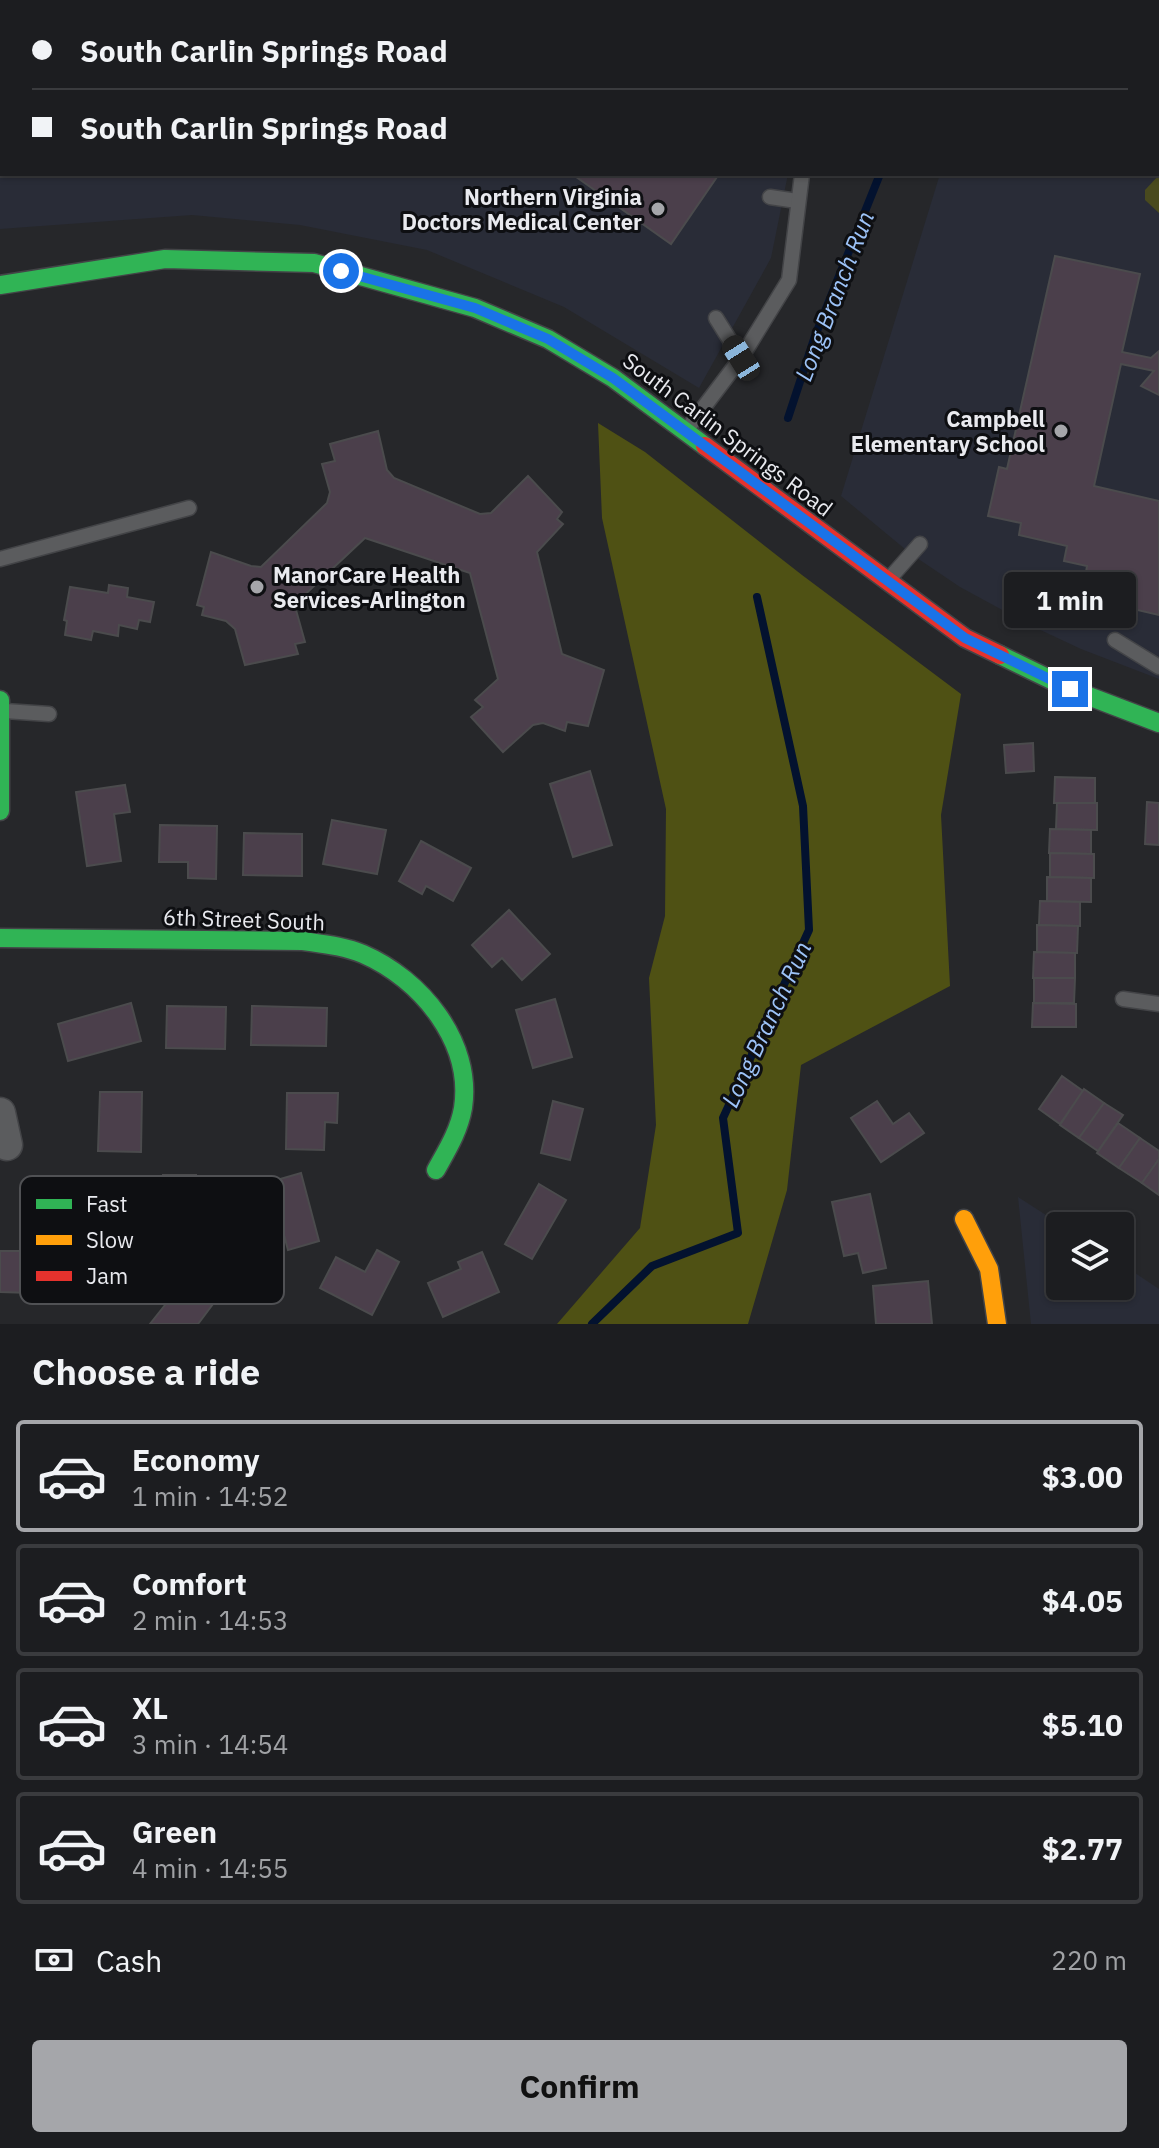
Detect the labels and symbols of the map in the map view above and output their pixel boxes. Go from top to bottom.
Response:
place label: Northern Virginia Doctors Medical Center [402,182,642,236]
marker: Northern Virginia Doctors Medical Center [649,200,667,218]
water label: Long Branch Run [787,206,881,386]
route start [323,253,359,289]
car [718,331,764,385]
street label: South Carlin Springs Road [617,346,839,522]
place label: Campbell Elementary School [851,404,1045,458]
marker: Campbell Elementary School [1052,422,1070,440]
place label: ManorCare Health Services-Arlington [273,560,466,614]
callout: 1 min [1004,573,1136,629]
marker: ManorCare Health Services-Arlington [248,578,266,596]
route end [1052,671,1088,707]
street label: 6th Street South [163,902,325,936]
water label: Long Branch Run [714,936,818,1112]
legend [20,1176,284,1304]
text: Fast [86,1189,127,1218]
text: Slow [86,1225,134,1254]
text: Jam [86,1261,128,1290]

